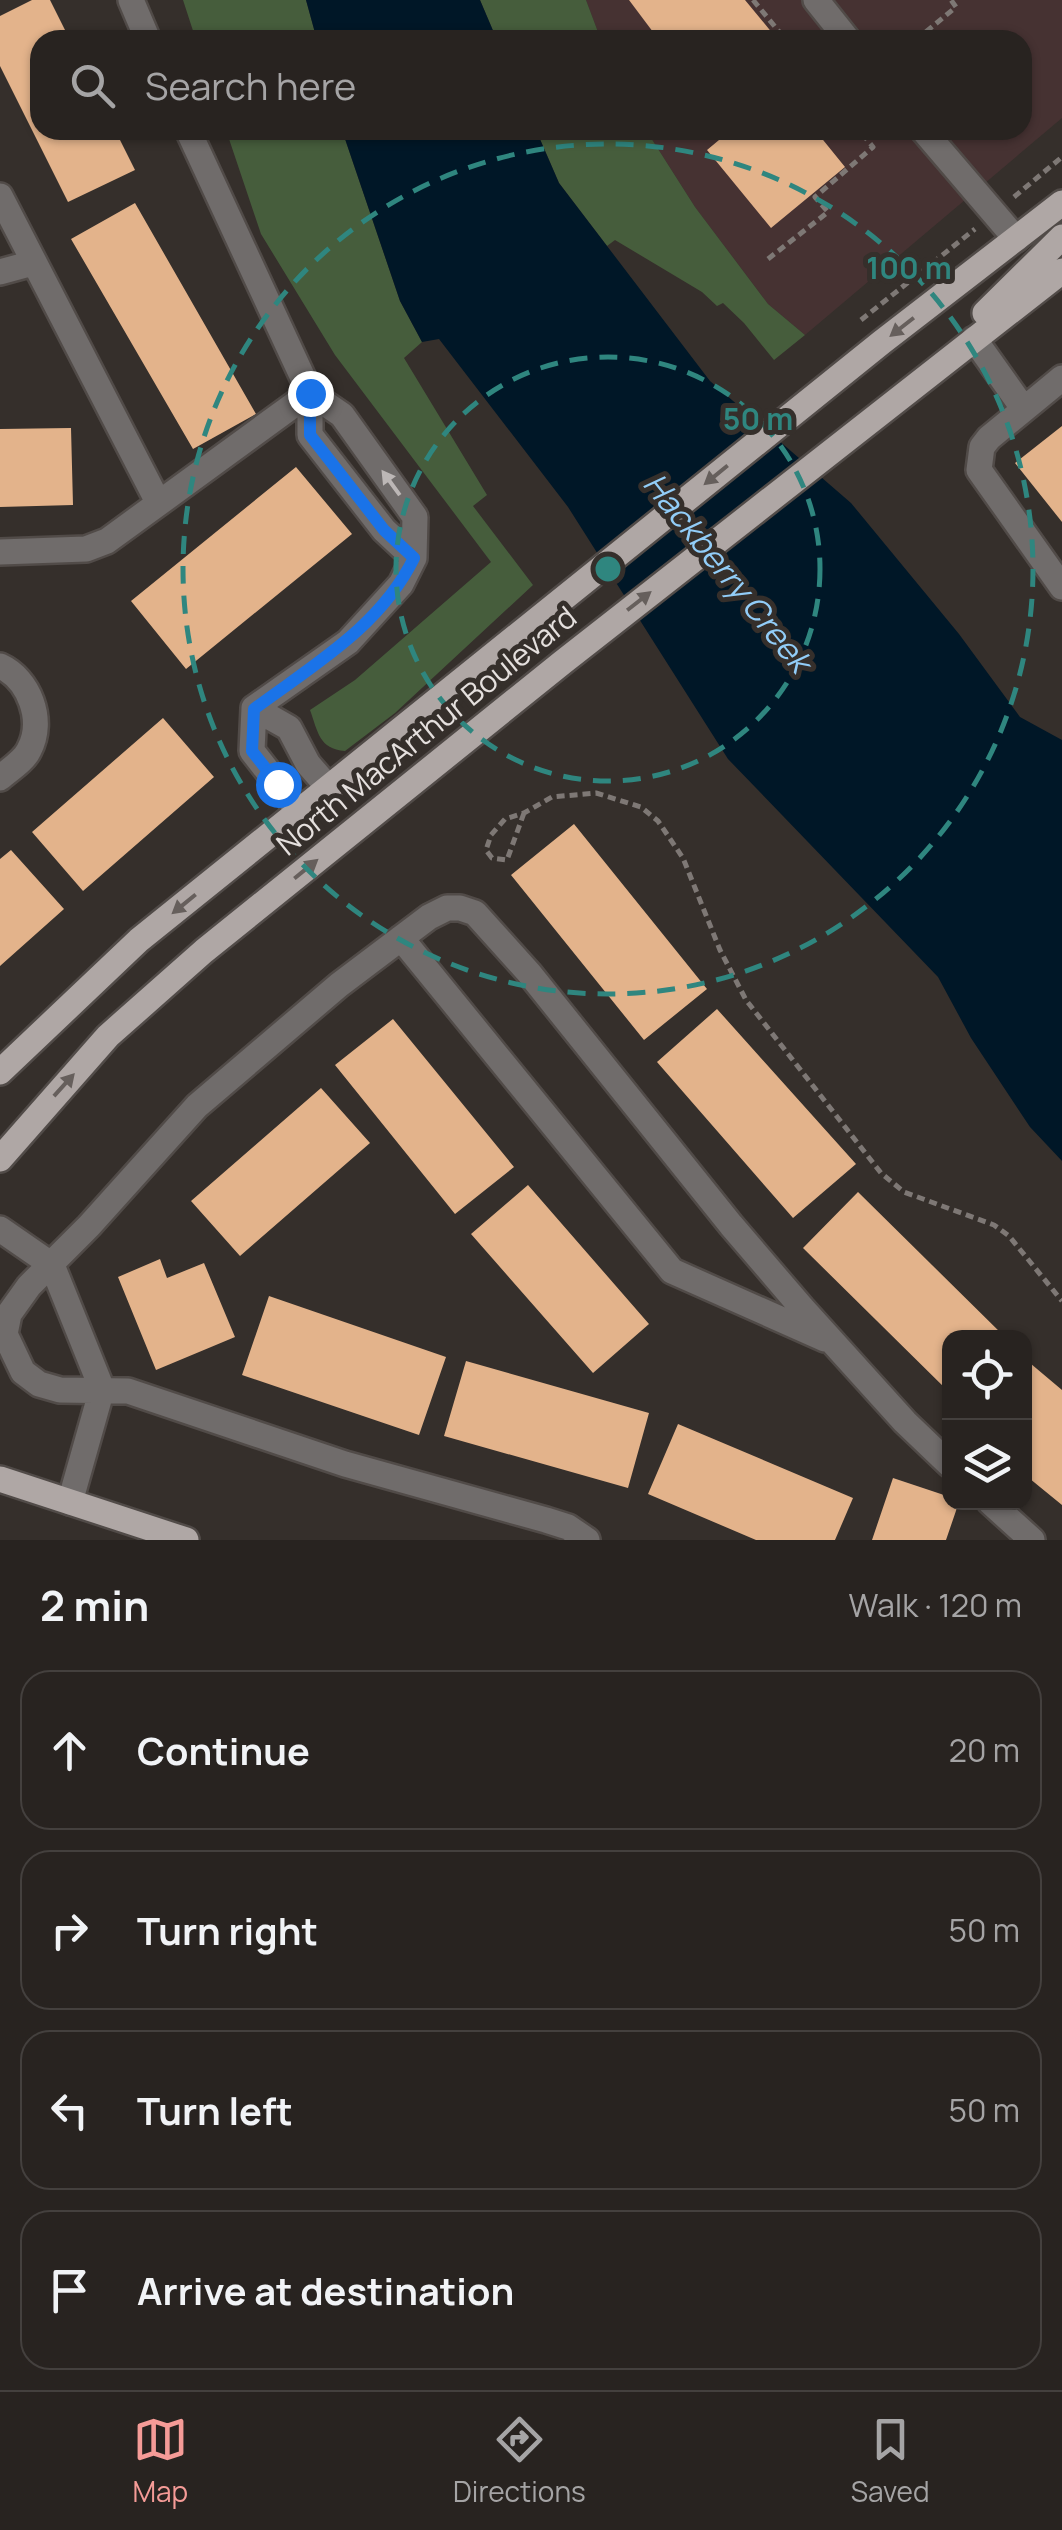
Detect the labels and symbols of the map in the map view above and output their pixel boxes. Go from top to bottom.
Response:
text: 100 m [866,247,952,288]
one-way arrow [889,316,915,336]
route end [288,371,334,417]
text: 50 m [723,398,793,439]
water label: Hackberry Creek [634,463,825,684]
one-way arrow [703,464,729,485]
one-way arrow [381,470,401,496]
centre of rings [590,551,626,587]
one-way arrow [627,591,652,612]
street label: North MacArthur Boulevard [267,596,585,864]
route start [256,762,302,808]
one-way arrow [293,859,318,880]
one-way arrow [171,893,197,914]
one-way arrow [52,1073,75,1097]

